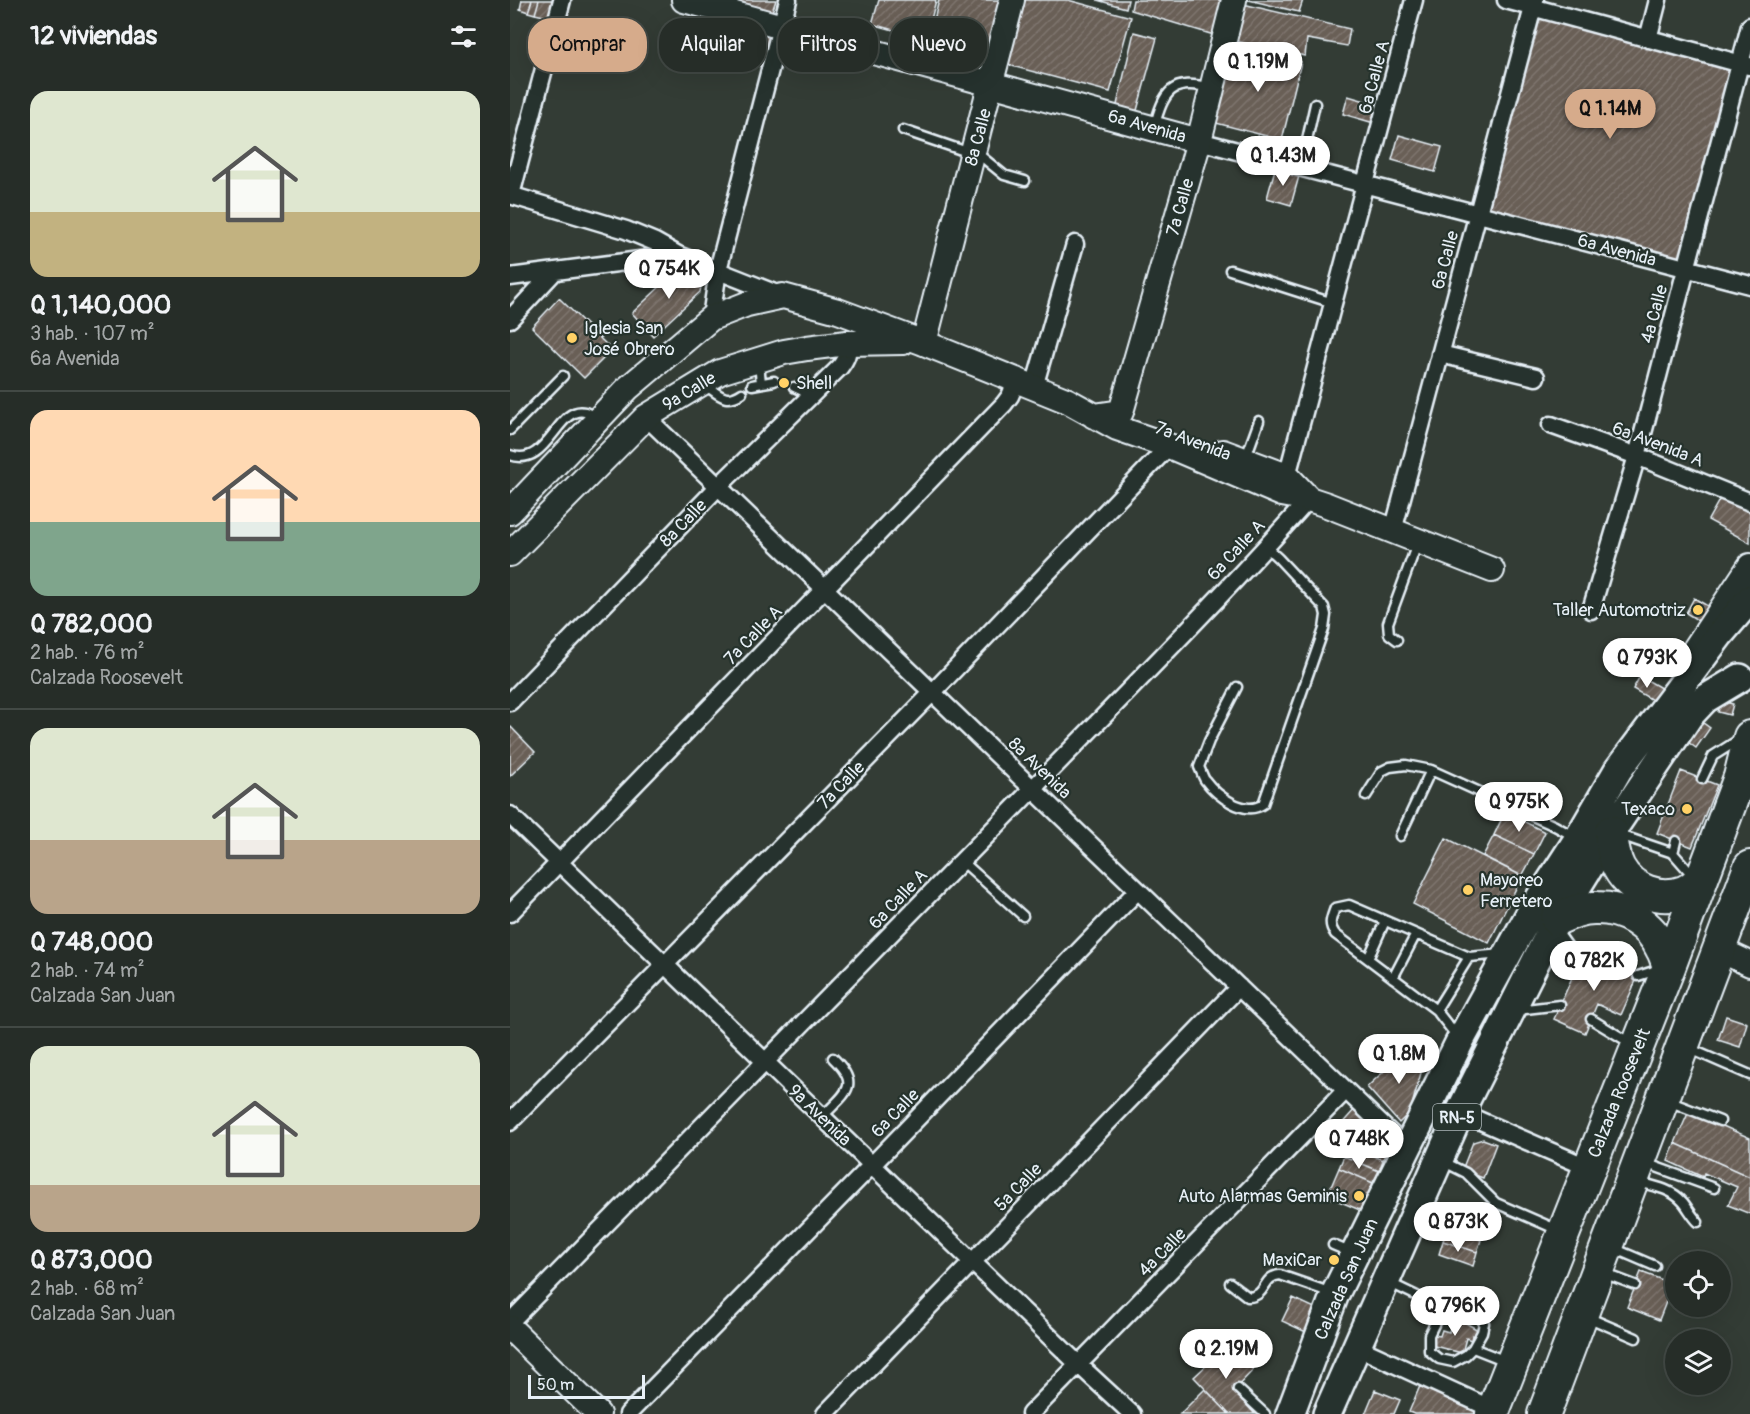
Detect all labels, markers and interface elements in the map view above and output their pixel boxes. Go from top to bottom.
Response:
chip: Comprar [528,18,647,72]
chip: Alquilar [659,18,766,72]
chip: Filtros [778,18,878,72]
chip: Nuevo [890,18,987,72]
text: 12 viviendas [30,20,157,52]
icon: filters [447,20,480,53]
street label: 6a Calle A [1354,38,1395,116]
pin: Q 1.19M [1203,42,1313,93]
text: Q 1.19M [1227,49,1289,74]
pin: Q 1.14M [1555,89,1665,140]
text: Q 1.14M [1579,96,1641,121]
street label: 6a Avenida [1105,104,1189,149]
street label: 8a Calle [960,106,997,168]
icon: home [201,130,309,238]
pin: Q 1.43M [1228,136,1338,187]
text: Q 1.43M [1250,143,1316,168]
street label: 7a Calle [1161,176,1200,239]
street label: 6a Calle [1427,228,1464,292]
street label: 6a Avenida [1575,229,1659,272]
pin: Q 754K [620,249,718,300]
text: Q 754K [638,256,700,281]
street label: 4a Calle [1636,282,1673,346]
text: Q 1,140,000 [30,289,171,321]
place label: Iglesia San José Obrero [584,317,675,361]
text: 3 hab. · 107 m² [30,321,155,346]
marker: Iglesia San José Obrero [565,331,579,345]
text: 6a Avenida [30,346,120,371]
street label: 9a Calle [658,366,720,416]
place label: Shell [796,372,832,395]
marker: Shell [777,376,791,390]
street label: 7a Avenida [1152,416,1234,466]
street label: 6a Avenida A [1609,417,1707,473]
icon: home [201,449,309,557]
street label: 8a Calle [655,494,712,552]
street label: 6a Calle A [1202,515,1271,586]
place label: Taller Automotriz [1553,599,1686,622]
street label: 7a Calle A [719,600,788,670]
marker: Taller Automotriz [1691,603,1705,617]
text: Q 782,000 [30,608,153,640]
pin: Q 793K [1598,638,1696,689]
text: 2 hab. · 76 m² [30,640,145,665]
text: Q 793K [1617,645,1677,670]
text: Calzada Roosevelt [30,665,183,690]
street label: 8a Avenida [1003,733,1076,804]
street label: 7a Calle [813,756,870,814]
icon: home [201,767,309,875]
pin: Q 975K [1470,782,1568,833]
text: Q 975K [1489,789,1549,814]
place label: Texaco [1621,798,1675,821]
marker: Texaco [1680,802,1694,816]
street label: 6a Calle A [864,864,933,934]
place label: Mayoreo Ferretero [1480,869,1553,913]
marker: Mayoreo Ferretero [1461,883,1475,897]
text: Q 748,000 [30,926,153,958]
pin: Q 782K [1545,941,1643,992]
text: Q 782K [1564,948,1624,973]
text: 2 hab. · 74 m² [30,958,145,983]
text: Calzada San Juan [30,983,175,1008]
street label: Calzada Roosevelt [1583,1024,1656,1161]
pin: Q 1.8M [1350,1034,1448,1085]
text: Q 1.8M [1372,1041,1426,1066]
street label: 9a Avenida [783,1080,856,1151]
street label: 6a Calle [866,1084,924,1143]
icon: home [201,1085,309,1193]
road number: RN-5 [1433,1104,1481,1130]
pin: Q 748K [1310,1119,1408,1170]
text: Q 748K [1329,1126,1389,1151]
street label: 5a Calle [990,1158,1047,1217]
place label: Auto Alarmas Geminis [1178,1185,1347,1208]
marker: Auto Alarmas Geminis [1352,1189,1366,1203]
pin: Q 873K [1409,1202,1507,1253]
text: Q 873K [1428,1209,1488,1234]
street label: Calzada San Juan [1309,1215,1384,1344]
street label: 4a Calle [1133,1223,1191,1282]
text: Q 873,000 [30,1244,153,1276]
place label: MaxiCar [1263,1249,1323,1272]
map controls [1665,1251,1731,1395]
button: locate [1665,1251,1731,1317]
marker: MaxiCar [1327,1253,1341,1267]
text: 2 hab. · 68 m² [30,1276,144,1301]
pin: Q 796K [1406,1286,1504,1337]
text: Q 796K [1424,1293,1486,1318]
text: Calzada San Juan [30,1301,175,1326]
pin: Q 2.19M [1171,1329,1281,1380]
button: layers [1665,1329,1731,1395]
text: Q 2.19M [1194,1336,1258,1361]
scale bar [528,1372,645,1400]
text: 50 m [537,1375,574,1395]

